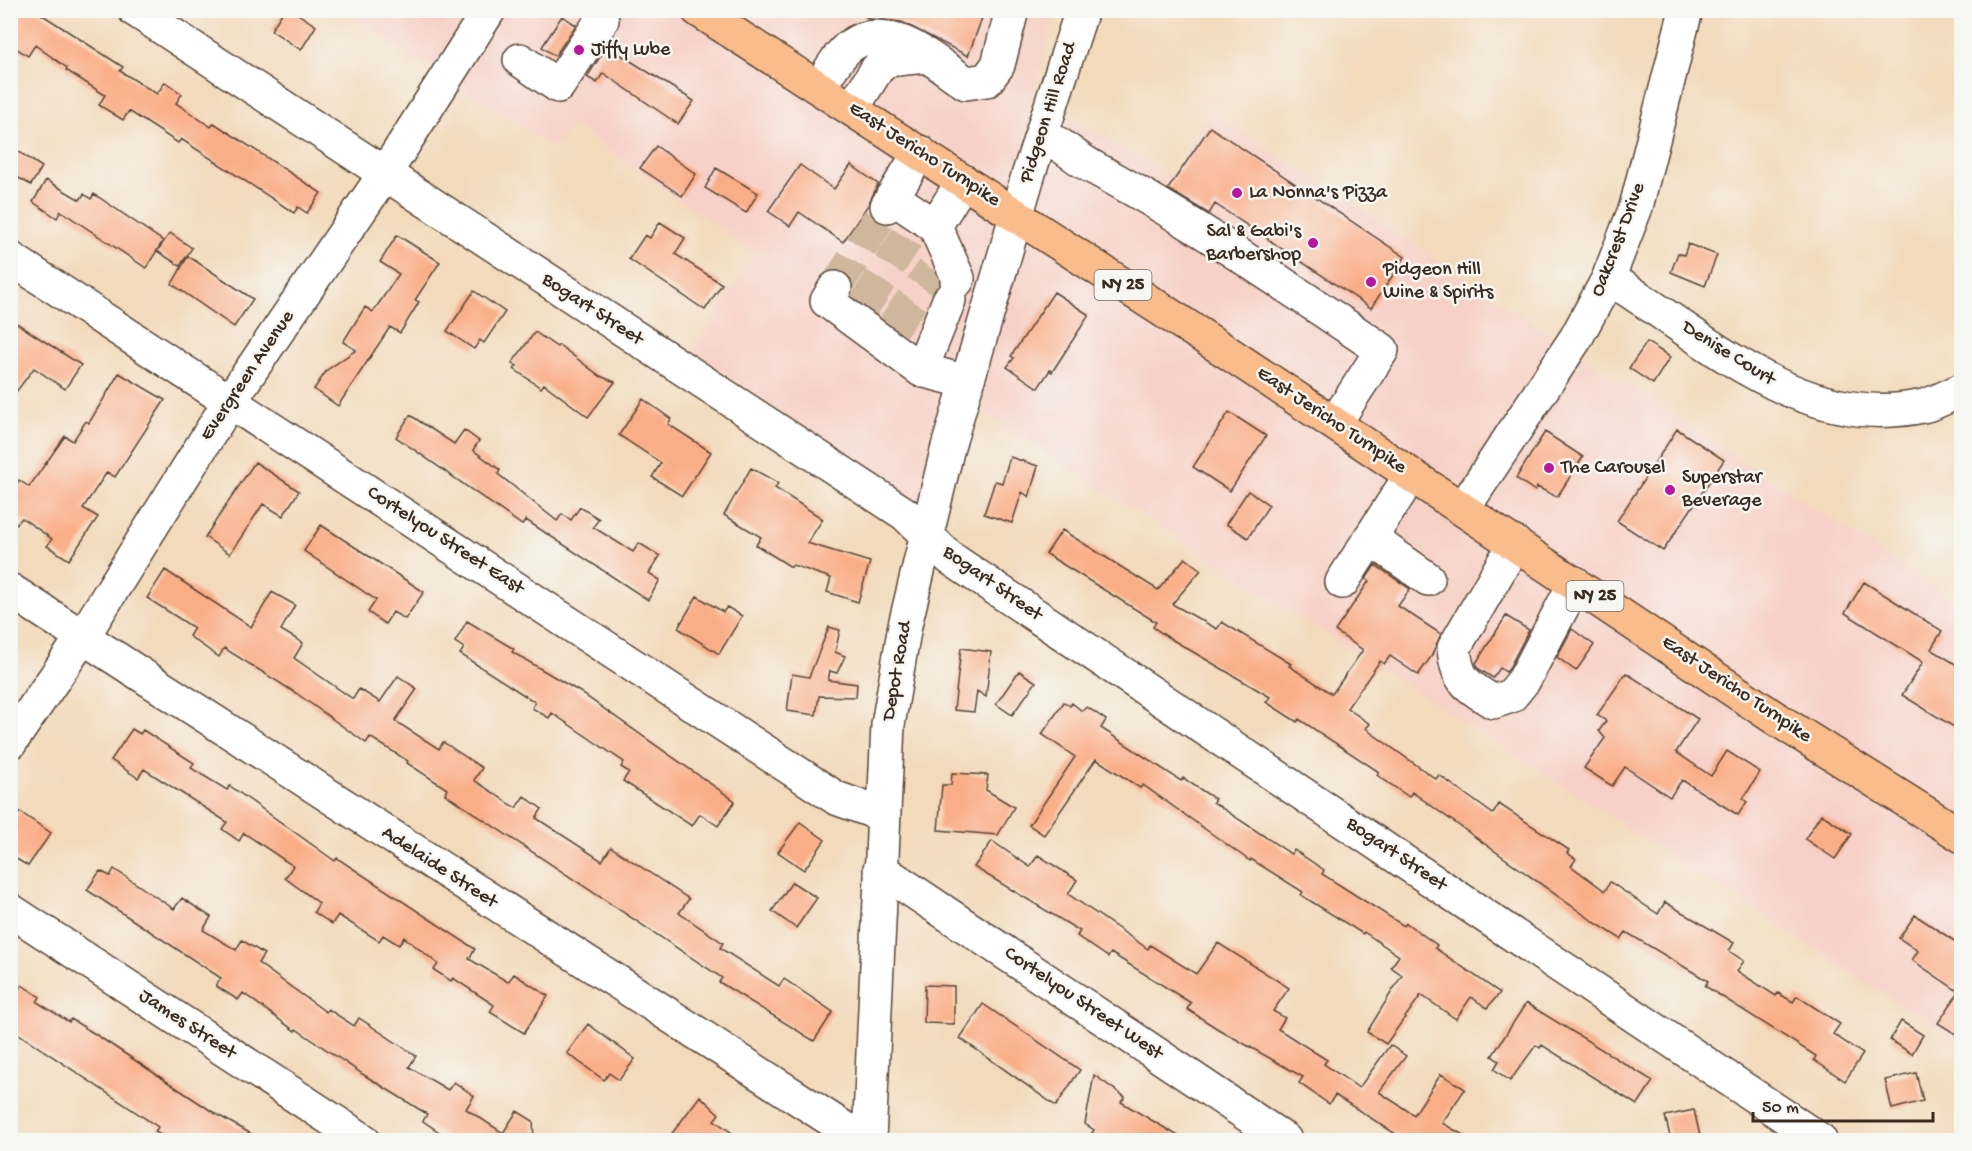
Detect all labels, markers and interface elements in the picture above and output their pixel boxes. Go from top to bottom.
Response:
street label: Pidgeon Hill Road [1015,38,1083,187]
place label: Jiffy Lube [591,39,671,62]
marker: Jiffy Lube [572,43,586,57]
street label: East Jericho Turnpike [844,97,1005,213]
street label: Oakcrest Drive [1587,179,1652,300]
place label: La Nonna's Pizza [1249,182,1388,205]
marker: La Nonna's Pizza [1230,186,1244,200]
place label: Sal & Gabi's Barbershop [1205,221,1302,267]
marker: Sal & Gabi's Barbershop [1306,236,1320,250]
place label: Pidgeon Hill Wine & Spirits [1382,259,1494,305]
street label: Bogart Street [536,268,649,352]
road number: NY 25 [1094,270,1152,300]
marker: Pidgeon Hill Wine & Spirits [1364,275,1378,289]
street label: Evergreen Avenue [196,306,300,446]
street label: Denise Court [1675,315,1780,393]
street label: East Jericho Turnpike [1252,362,1411,480]
place label: The Carousel [1560,457,1665,480]
marker: The Carousel [1542,461,1556,475]
place label: Superstar Beverage [1681,467,1764,513]
street label: Cortelyou Street East [362,482,529,601]
marker: Superstar Beverage [1663,483,1677,497]
street label: Bogart Street [937,541,1048,628]
road number: NY 25 [1566,581,1624,611]
street label: Depot Road [878,617,918,724]
street label: East Jericho Turnpike [1657,631,1816,749]
street label: Bogart Street [1340,812,1452,898]
street label: Adelaide Street [377,822,503,915]
street label: Cortelyou Street West [999,942,1168,1067]
street label: James Street [134,985,242,1066]
scale bar [1753,1085,1933,1123]
text: 50 m [1762,1098,1799,1119]

